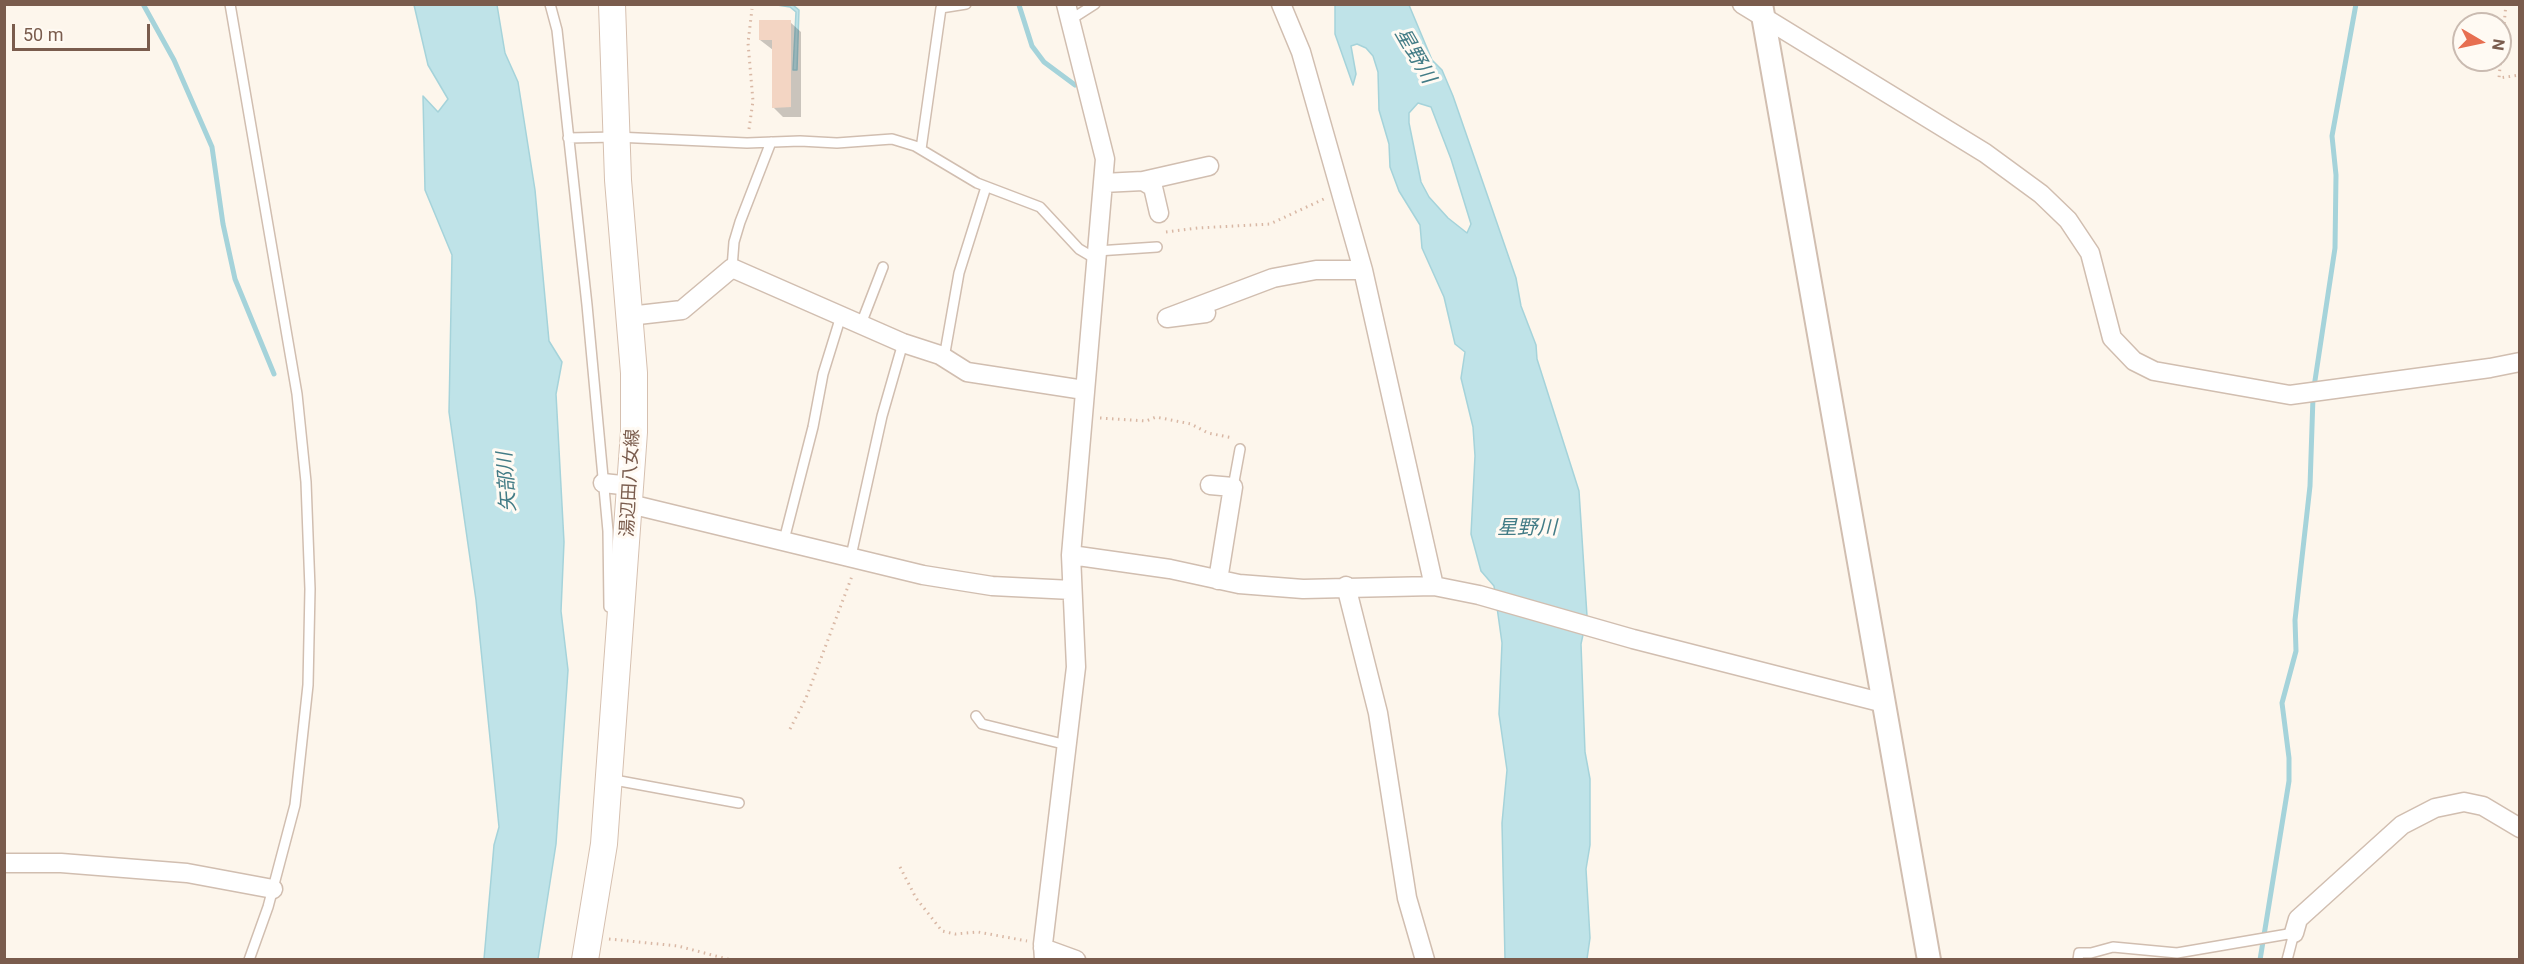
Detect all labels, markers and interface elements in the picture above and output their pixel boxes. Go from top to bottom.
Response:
scale bar [15,12,153,50]
north arrow [2452,12,2512,72]
text: 50 m [23,24,63,45]
water label: 星野川 [1389,24,1439,88]
text: N [2488,38,2509,52]
street label: 湯辺田八女線 [617,429,645,537]
water label: 矢部川 [494,451,522,513]
water label: 星野川 [1497,517,1557,541]

